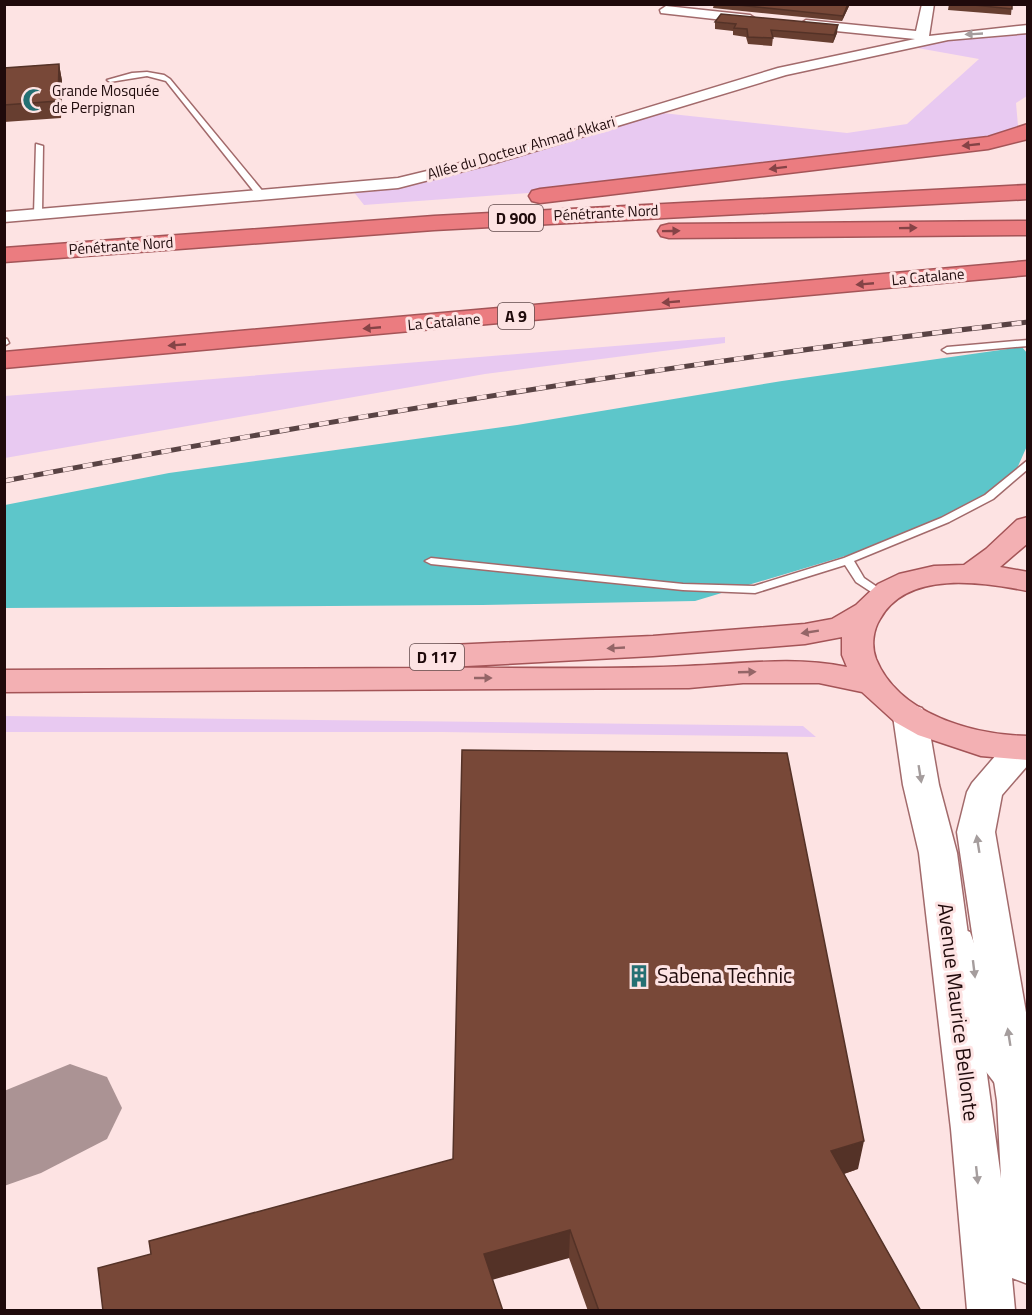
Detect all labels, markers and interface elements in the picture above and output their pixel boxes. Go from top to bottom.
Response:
one-way arrow [965,30,984,39]
place label: Grande Mosquée de Perpignan [52,79,159,119]
mosque icon: Grande Mosquée de Perpignan [21,87,47,113]
street label: Allée du Docteur Ahmad Akkari [424,110,618,185]
one-way arrow [962,140,981,150]
one-way arrow [768,163,787,172]
street label: Pénétrante Nord [553,198,659,227]
road number: D 900 [489,205,543,231]
one-way arrow [899,223,918,233]
one-way arrow [662,226,681,236]
street label: Pénétrante Nord [68,230,174,261]
street label: La Catalane [891,262,965,291]
one-way arrow [855,279,874,289]
one-way arrow [661,297,680,307]
road number: A 9 [498,303,534,329]
street label: La Catalane [407,307,481,336]
one-way arrow [362,323,381,333]
one-way arrow [168,340,187,350]
one-way arrow [801,628,820,637]
road number: D 117 [410,644,464,670]
one-way arrow [606,644,625,653]
one-way arrow [738,668,757,677]
one-way arrow [473,673,492,683]
one-way arrow [915,765,924,784]
one-way arrow [973,835,982,854]
street label: Avenue Maurice Bellonte [930,901,988,1123]
place label: Sabena Technic [657,959,792,991]
one-way arrow [969,959,978,978]
building icon: Sabena Technic [626,963,652,989]
one-way arrow [1004,1027,1013,1046]
one-way arrow [972,1165,982,1184]

